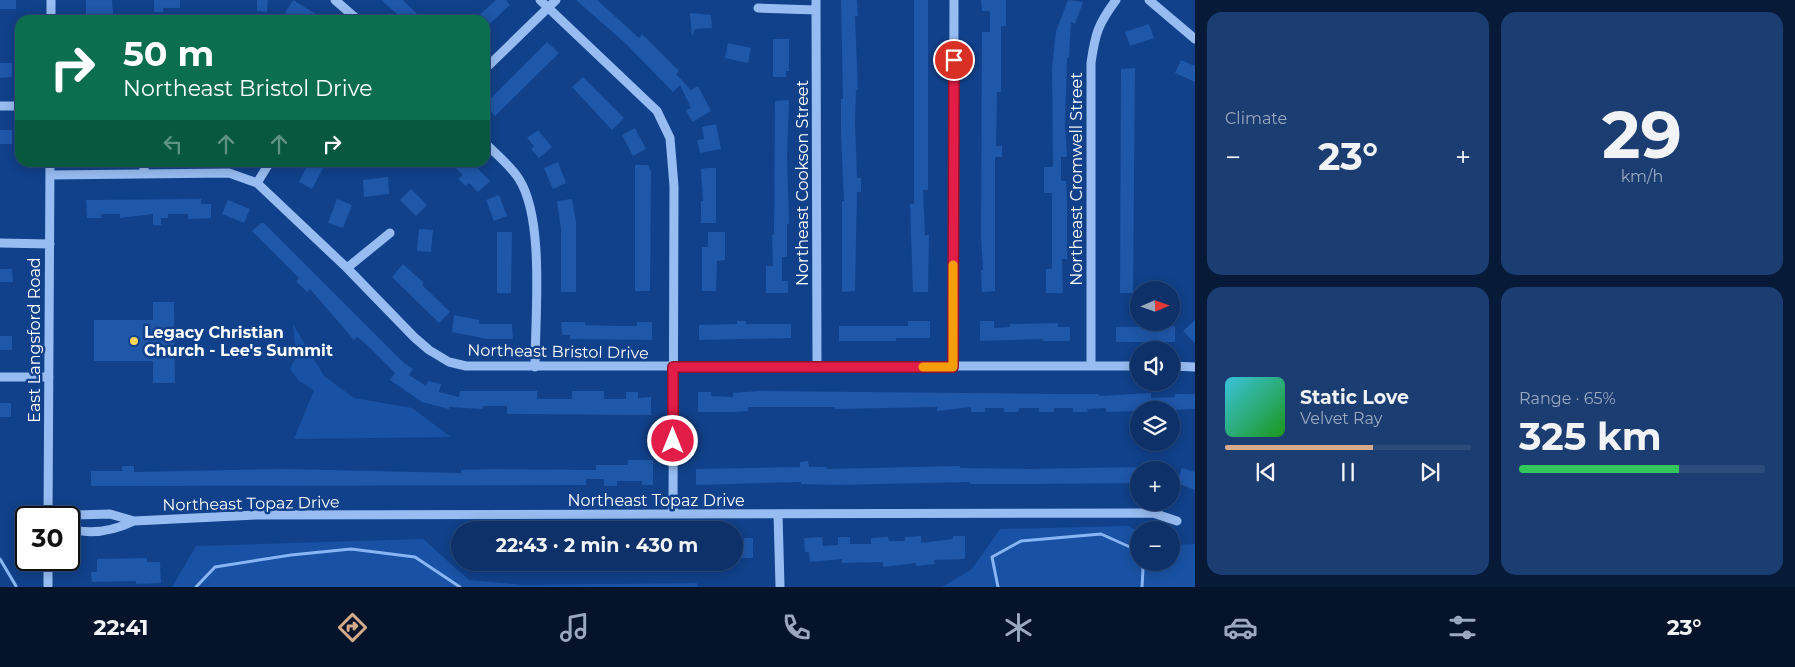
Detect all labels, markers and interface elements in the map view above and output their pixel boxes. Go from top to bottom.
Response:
text: 50 m [123,32,214,75]
icon: right [40,35,105,100]
pin [933,39,975,81]
icon: arrive [940,46,968,74]
street label: Northeast Cromwell Street [1067,72,1086,286]
text: Northeast Bristol Drive [123,75,373,102]
street label: Northeast Cookson Street [793,80,812,286]
text: 29 [1602,95,1682,174]
text: Climate [1225,109,1287,128]
icon: left [159,130,187,158]
icon: ahead [212,130,240,158]
icon: ahead [265,130,293,158]
icon: right [318,130,346,158]
text: 23° [1318,133,1378,180]
text: − [1225,140,1241,174]
text: + [1455,140,1471,174]
text: km/h [1621,167,1663,186]
street label: East Langsford Road [25,257,44,423]
north arrow [1130,281,1180,331]
map controls [1130,281,1180,571]
place label: Legacy Christian Church - Lee's Summit [144,323,333,360]
marker: Legacy Christian Church - Lee's Summit [128,335,140,347]
street label: Northeast Bristol Drive [467,340,649,363]
button: sound [1130,341,1180,391]
text: Static Love [1300,386,1409,409]
text: Range · 65% [1519,389,1616,408]
button: layers [1130,401,1180,451]
text: Velvet Ray [1300,409,1382,428]
text: 325 km [1519,413,1662,460]
position arrow [646,414,698,466]
icon: previous [1252,458,1280,486]
icon: pause [1334,458,1362,486]
icon: next [1416,458,1444,486]
button: + [1130,461,1180,511]
street label: Northeast Topaz Drive [567,491,745,510]
street label: Northeast Topaz Drive [162,492,340,515]
speed limit sign: 30 [15,506,80,571]
button: − [1130,521,1180,571]
text: 22:43 · 2 min · 430 m [496,534,698,557]
icon: directions [335,610,370,645]
icon: music [557,610,592,645]
icon: phone [779,610,814,645]
icon: climate [1001,610,1036,645]
icon: car [1223,610,1258,645]
icon: filters [1445,610,1480,645]
text: 22:41 [93,614,148,641]
text: 23° [1667,614,1702,641]

